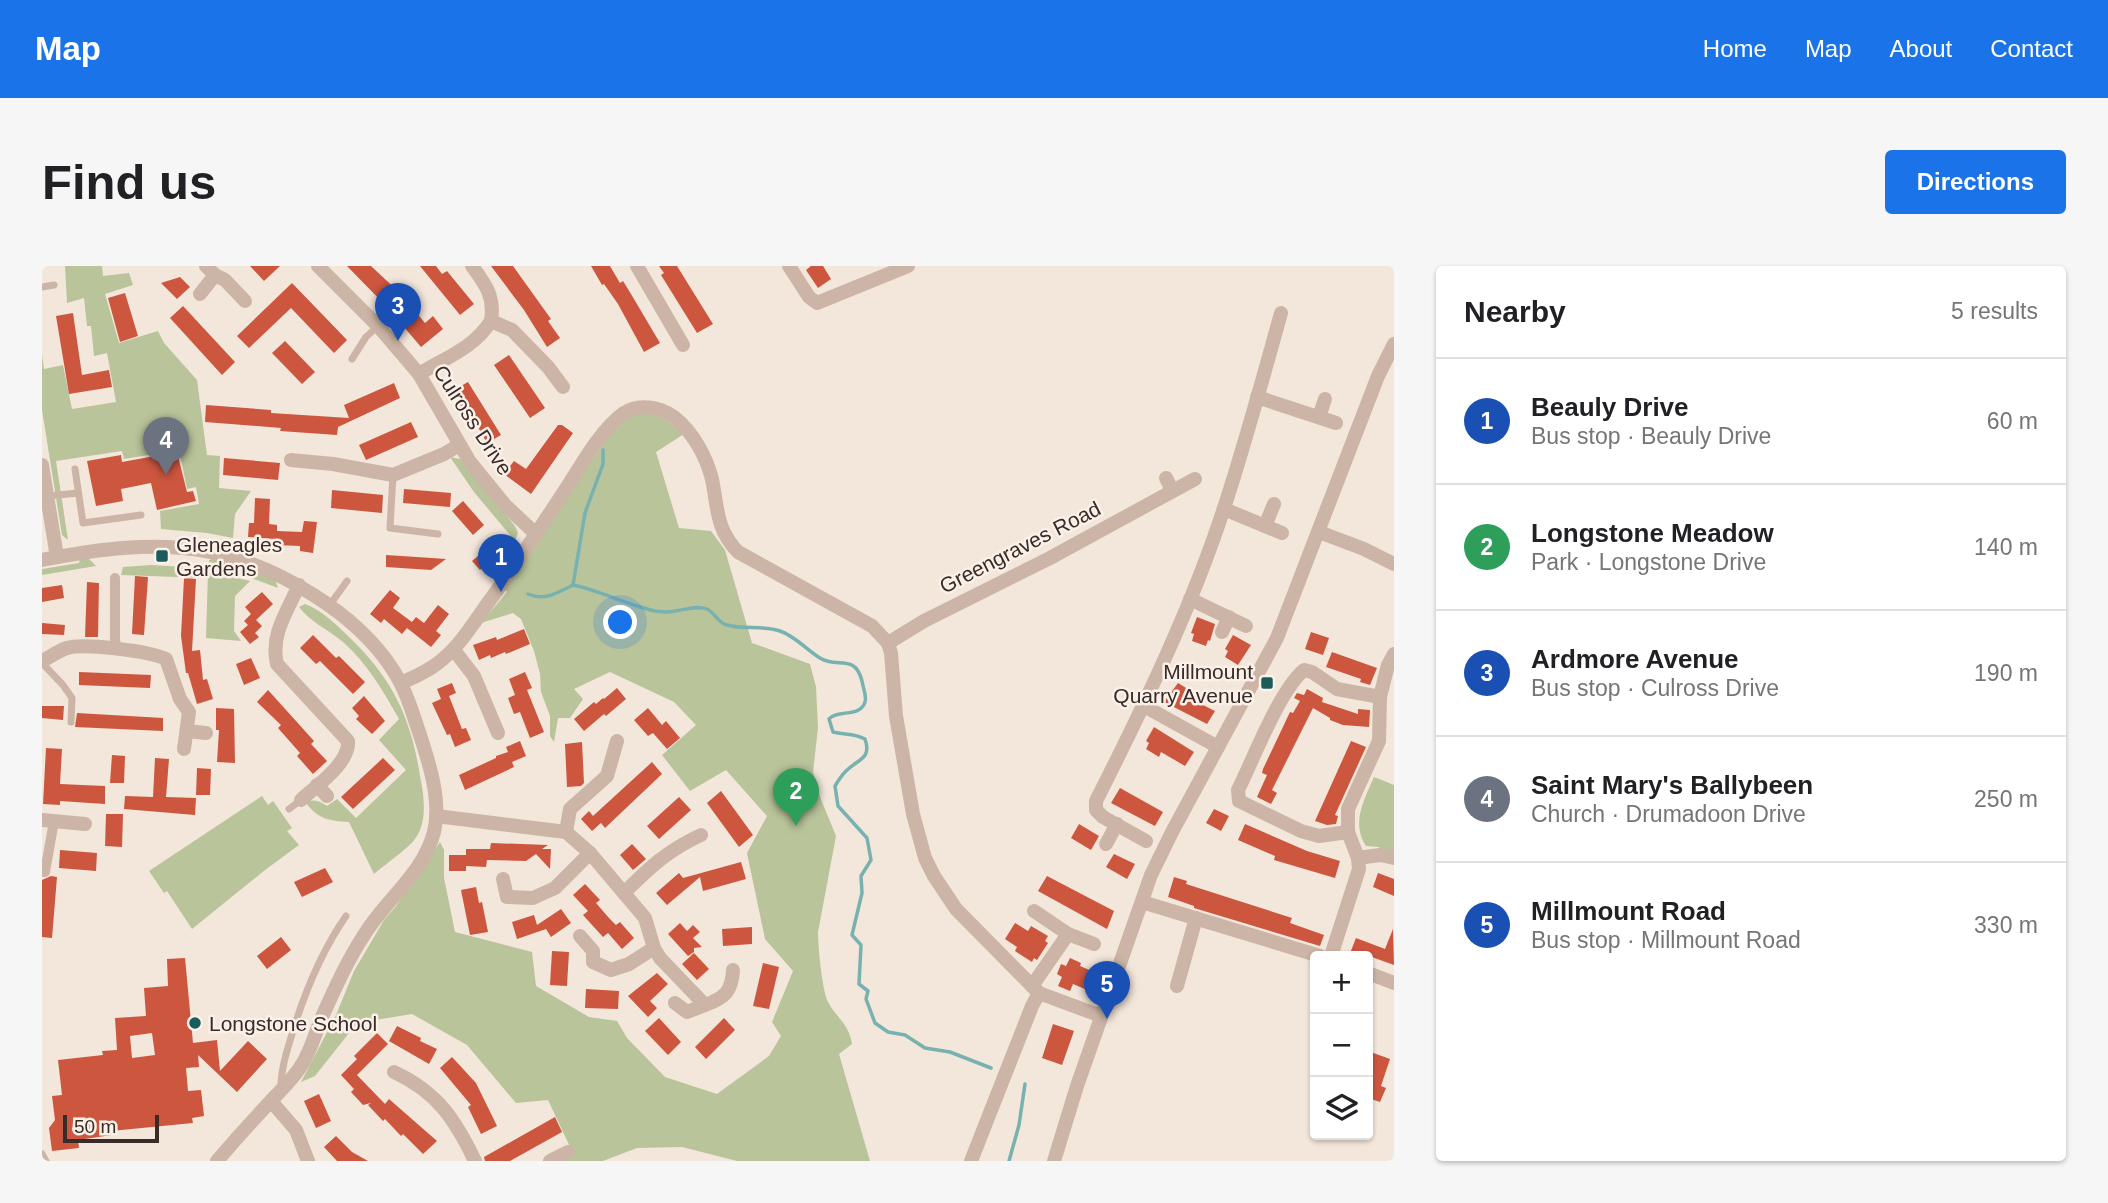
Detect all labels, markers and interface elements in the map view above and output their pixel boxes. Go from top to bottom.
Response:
text: Map [35,30,101,67]
text: Home [1703,35,1767,62]
text: Map [1805,35,1852,62]
text: About [1890,35,1952,62]
text: Contact [1990,35,2073,62]
button: Directions [1885,150,2066,214]
text: Find us [42,155,216,209]
pin: 3 [375,283,421,341]
text: Nearby [1464,295,1566,328]
text: 5 results [1951,298,2038,324]
street label: Culross Drive [429,361,517,479]
text: Beauly Drive [1531,392,1689,422]
text: 1 [1481,408,1493,434]
text: 60 m [1987,408,2038,434]
pin: 4 [143,417,189,475]
text: Bus stop · Beauly Drive [1531,423,1771,449]
street label: Greengraves Road [936,496,1104,598]
text: Longstone Meadow [1531,518,1774,548]
place label: Gleneagles Gardens [176,533,282,580]
pin: 1 [478,534,524,592]
text: 2 [1481,534,1493,560]
text: 140 m [1974,534,2038,560]
marker: Gleneagles Gardens [154,548,170,564]
text: Park · Longstone Drive [1531,549,1766,575]
your location [603,605,637,639]
text: Ardmore Avenue [1531,644,1739,674]
place label: Millmount Quarry Avenue [1113,660,1253,707]
text: 3 [1481,660,1493,686]
text: 190 m [1974,660,2038,686]
marker: Millmount Quarry Avenue [1259,675,1275,691]
text: Bus stop · Culross Drive [1531,675,1779,701]
pin: 2 [773,768,819,826]
text: Saint Mary's Ballybeen [1531,770,1813,800]
text: 4 [1481,786,1493,812]
text: 250 m [1974,786,2038,812]
text: Church · Drumadoon Drive [1531,801,1806,827]
text: Millmount Road [1531,896,1726,926]
text: 5 [1481,912,1493,938]
text: 330 m [1974,912,2038,938]
text: Bus stop · Millmount Road [1531,927,1801,953]
map controls [1310,951,1373,1140]
button: + [1310,951,1373,1014]
pin: 5 [1084,961,1130,1019]
place label: Longstone School [209,1012,377,1035]
button: − [1310,1014,1373,1077]
marker: Longstone School [187,1015,203,1031]
button: layers [1310,1077,1373,1140]
scale bar [63,1112,159,1144]
text: 50 m [74,1116,116,1137]

